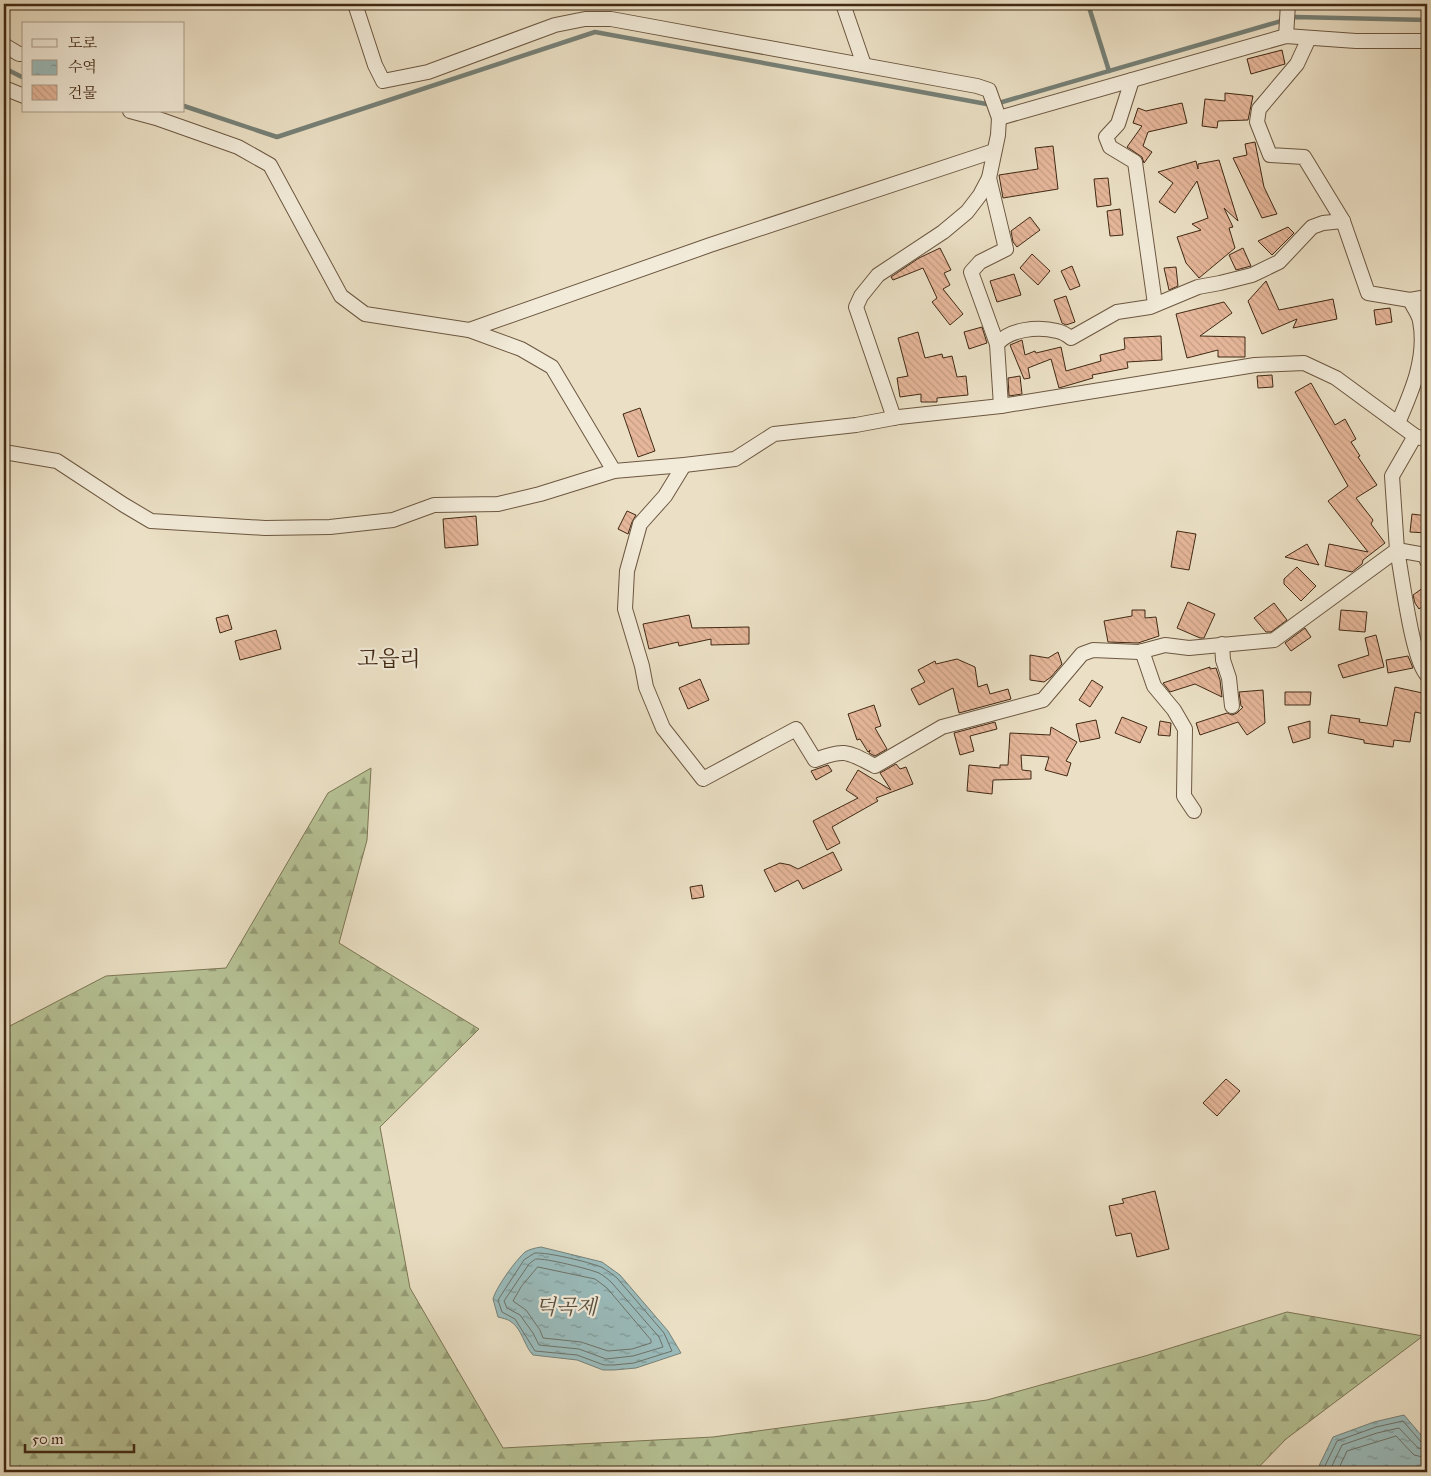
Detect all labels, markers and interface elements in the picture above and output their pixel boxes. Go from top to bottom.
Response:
legend [22,22,185,112]
text: 도로 [68,34,97,52]
text: 수역 [68,58,97,76]
text: 건물 [68,84,97,102]
district label: 고읍리 [357,645,421,672]
water label: 덕곡제 [536,1294,599,1320]
scale bar [25,1421,134,1453]
text: 50 m [32,1430,64,1448]

